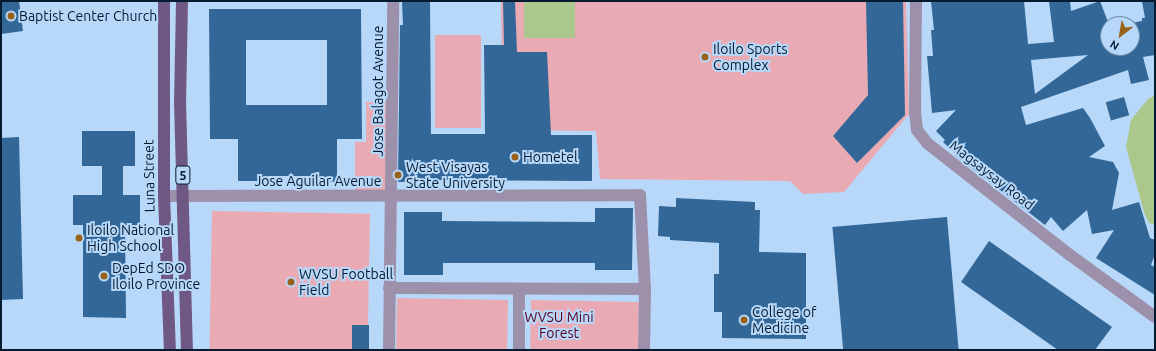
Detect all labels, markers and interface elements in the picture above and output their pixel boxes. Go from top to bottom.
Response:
place label: Baptist Center Church [19,8,157,24]
marker: Baptist Center Church [6,11,16,21]
north arrow [1100,16,1140,56]
street label: Jose Balagot Avenue [370,25,386,157]
text: N [1108,38,1121,53]
place label: Iloilo Sports Complex [713,41,788,74]
marker: Iloilo Sports Complex [700,52,710,62]
street label: Magsaysay Road [946,137,1038,213]
street label: Luna Street [140,140,158,212]
place label: Hometel [523,149,578,165]
marker: Hometel [510,152,520,162]
place label: West Visayas State University [406,159,505,192]
road number: 5 [175,164,191,186]
marker: West Visayas State University [393,170,403,180]
street label: Jose Aguilar Avenue [254,173,382,189]
place label: Iloilo National High School [87,222,174,254]
marker: Iloilo National High School [74,233,84,243]
place label: DepEd SDO Iloilo Province [112,260,200,292]
place label: WVSU Football Field [299,266,393,298]
marker: DepEd SDO Iloilo Province [99,271,109,281]
marker: WVSU Football Field [286,277,296,287]
place label: College of Medicine [752,304,816,336]
park label: WVSU Mini Forest [524,309,594,342]
marker: College of Medicine [739,315,749,325]

